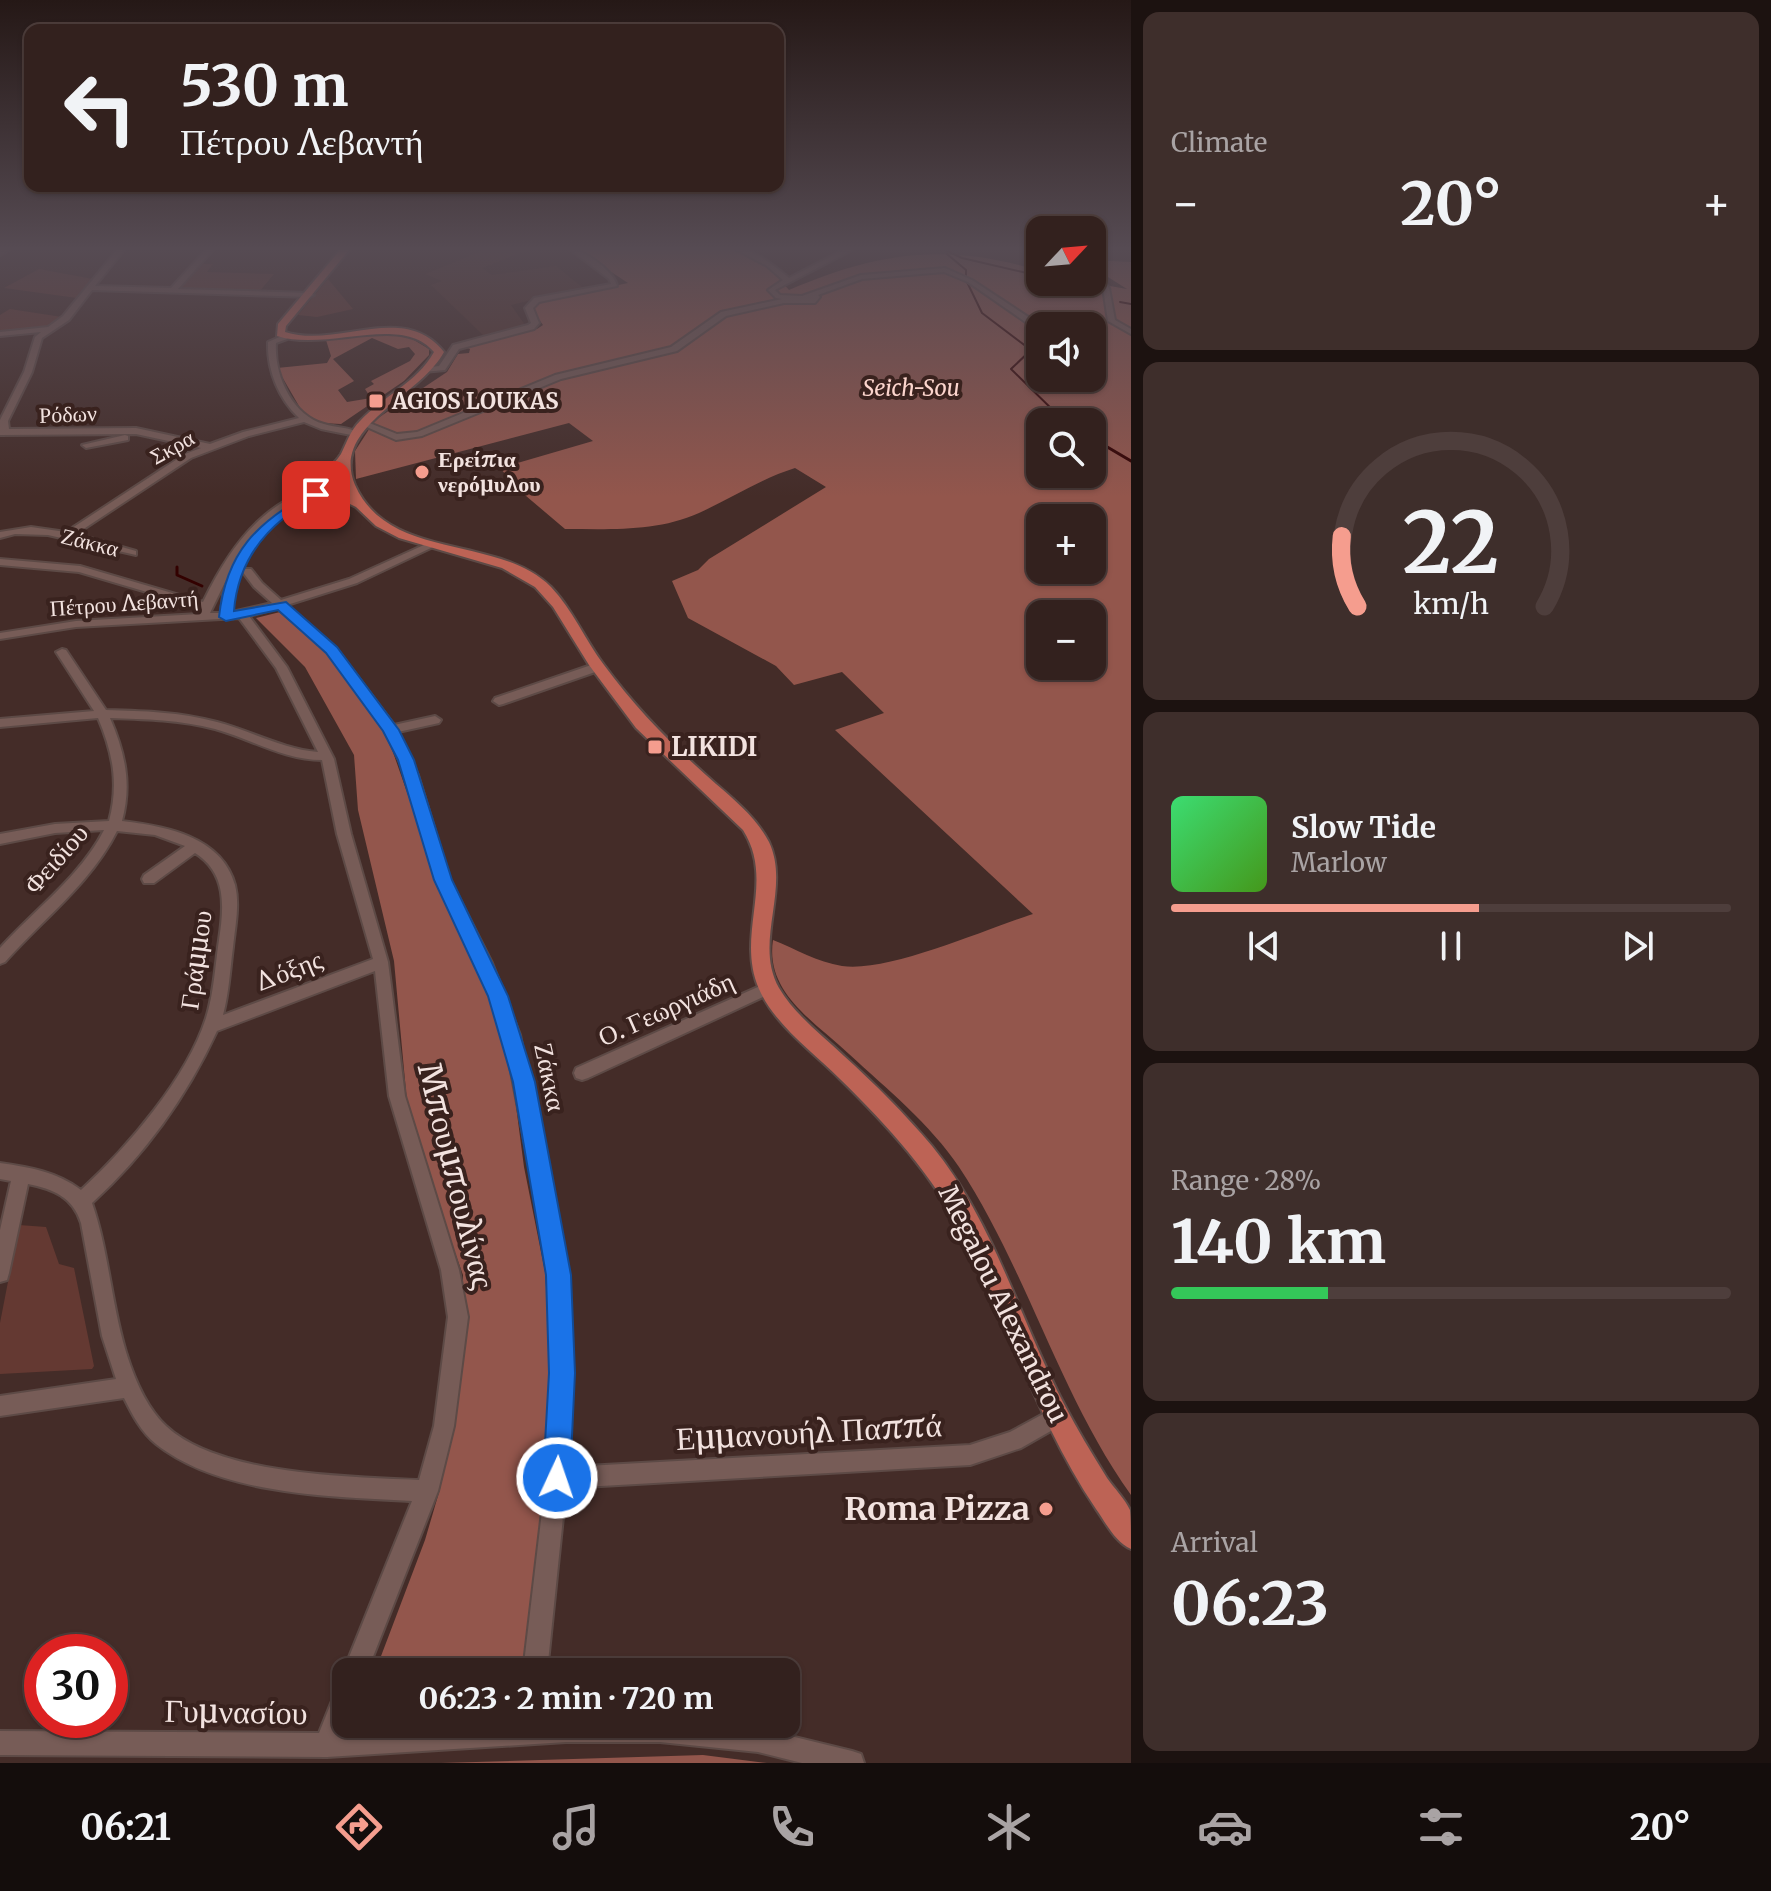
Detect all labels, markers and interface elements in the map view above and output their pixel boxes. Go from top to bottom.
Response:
text: 530 m [180,51,349,121]
icon: left [48,56,152,160]
text: Πέτρου Λεβαντή [180,120,424,165]
text: Climate [1171,126,1267,159]
text: 20° [1400,166,1502,241]
text: − [1171,176,1200,231]
text: + [1702,176,1731,231]
north arrow [1026,216,1106,296]
map controls [1026,216,1106,680]
button: sound [1026,312,1106,392]
park label: Seich-Sou [862,374,960,402]
place label: AGIOS LOUKAS [391,387,559,415]
marker: AGIOS LOUKAS [367,392,385,410]
street label: Ρόδων [39,399,98,429]
button: search [1026,408,1106,488]
street label: Σκρα [145,423,199,470]
place label: Ερείπια νερόμυλου [437,445,541,498]
pin [282,461,350,529]
marker: Ερείπια νερόμυλου [413,463,431,481]
icon: arrive [294,473,338,517]
text: 22 [1403,491,1499,596]
button: + [1026,504,1106,584]
street label: Ζάκκα [58,521,122,563]
street label: Πέτρου Λεβαντή [49,584,199,622]
text: km/h [1413,586,1489,622]
button: − [1026,600,1106,680]
place label: LIKIDI [671,730,757,763]
marker: LIKIDI [646,738,664,756]
text: Slow Tide [1291,808,1436,846]
street label: Φειδίου [16,817,95,900]
text: Marlow [1291,846,1387,879]
street label: Γράμμου [172,908,219,1012]
icon: previous [1242,924,1286,968]
icon: pause [1429,924,1473,968]
icon: next [1616,924,1660,968]
street label: Δόξης [249,942,327,999]
street label: Ο. Γεωργιάδη [593,964,739,1053]
street label: Ζάκκα [527,1040,574,1114]
street label: Μπουμπουλίνας [409,1059,503,1293]
text: Range · 28% [1171,1164,1321,1197]
street label: Megalou Alexandrou [932,1180,1075,1428]
text: 140 km [1171,1204,1386,1279]
street label: Εμμανουήλ Παππά [675,1405,943,1459]
position arrow [515,1436,599,1520]
place label: Roma Pizza [844,1489,1030,1529]
marker: Roma Pizza [1037,1500,1055,1518]
text: Arrival [1171,1526,1258,1559]
text: 06:23 [1171,1566,1329,1641]
speed limit sign: 30 [24,1634,128,1738]
text: 06:23 · 2 min · 720 m [419,1679,713,1717]
street label: Γυμνασίου [164,1691,308,1733]
icon: directions [331,1799,387,1855]
icon: music [548,1799,604,1855]
icon: phone [764,1799,820,1855]
icon: climate [981,1799,1037,1855]
icon: car [1197,1799,1253,1855]
icon: filters [1413,1799,1469,1855]
text: 06:21 [80,1805,171,1850]
text: 20° [1630,1805,1691,1850]

